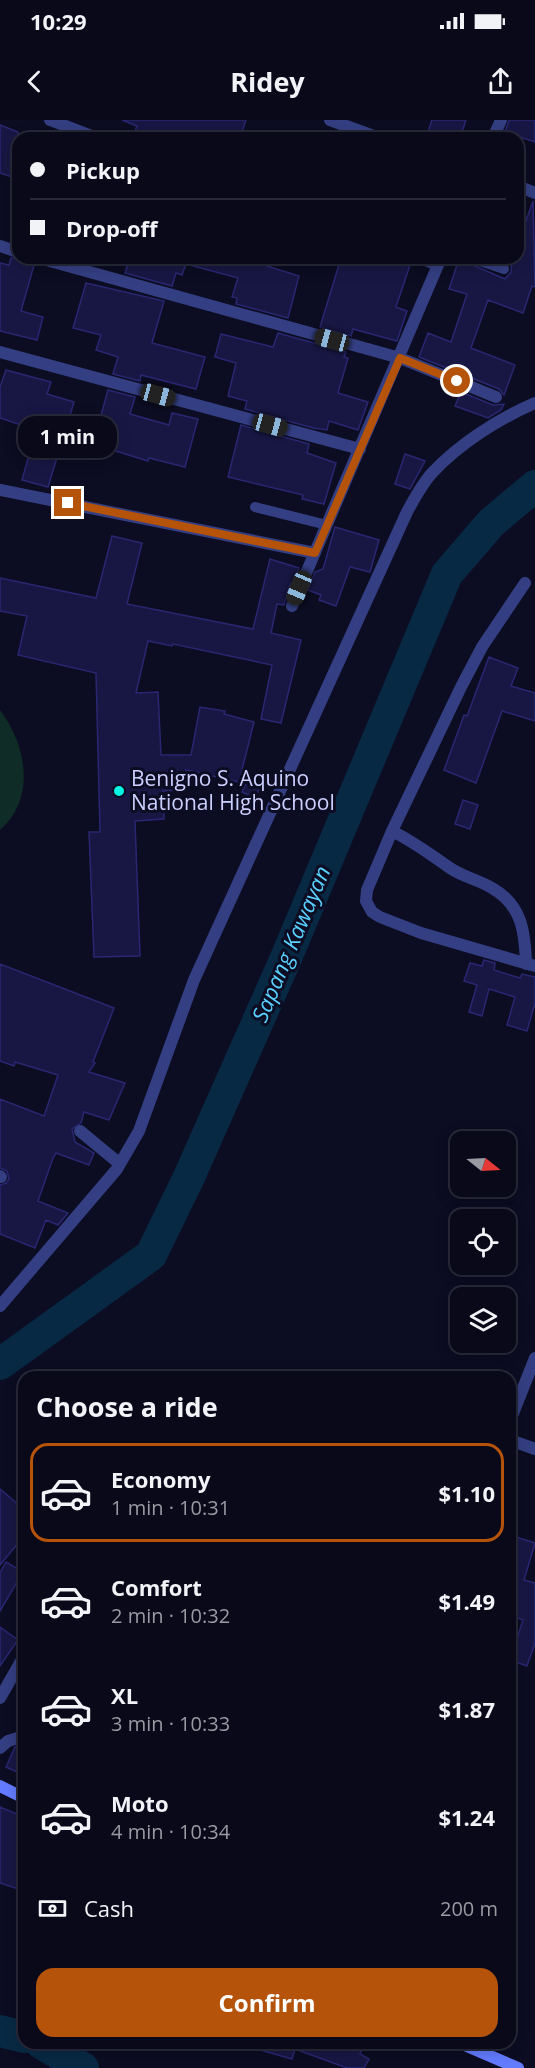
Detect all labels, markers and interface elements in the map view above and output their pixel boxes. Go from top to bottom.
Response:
text: 10:29 [30,6,87,36]
text: Ridey [230,63,305,100]
icon: back [18,65,51,98]
icon: share [484,65,517,98]
text: Pickup [66,155,140,185]
text: Drop-off [66,213,158,243]
car [312,327,352,353]
route start [443,367,470,394]
car [138,382,178,408]
car [250,412,290,438]
callout: 1 min [19,416,118,458]
text: 1 min [40,423,95,450]
route end [54,489,81,516]
car [284,568,314,608]
place label: Benigno S. Aquino National High School [131,764,335,816]
marker: Benigno S. Aquino National High School [112,784,126,798]
water label: Sapang Kawayan [244,861,336,1026]
north arrow [450,1131,516,1197]
map controls [450,1131,516,1353]
button: locate [450,1209,516,1275]
button: layers [450,1287,516,1353]
text: Choose a ride [36,1388,218,1425]
text: Economy [111,1464,210,1494]
icon: car [39,1466,93,1520]
text: $1.10 [438,1478,495,1508]
text: 1 min · 10:31 [111,1494,230,1521]
text: Comfort [111,1572,202,1602]
icon: car [39,1574,93,1628]
text: $1.49 [438,1586,495,1616]
text: 2 min · 10:32 [111,1602,230,1629]
text: XL [111,1680,138,1710]
icon: car [39,1682,93,1736]
text: $1.87 [438,1694,495,1724]
text: 3 min · 10:33 [111,1710,230,1737]
text: Moto [111,1788,169,1818]
icon: car [39,1790,93,1844]
text: $1.24 [438,1802,495,1832]
text: 4 min · 10:34 [111,1818,230,1845]
icon: cash [36,1892,69,1925]
text: Cash [84,1893,134,1923]
text: 200 m [440,1895,498,1922]
button: Confirm [36,1968,498,2037]

